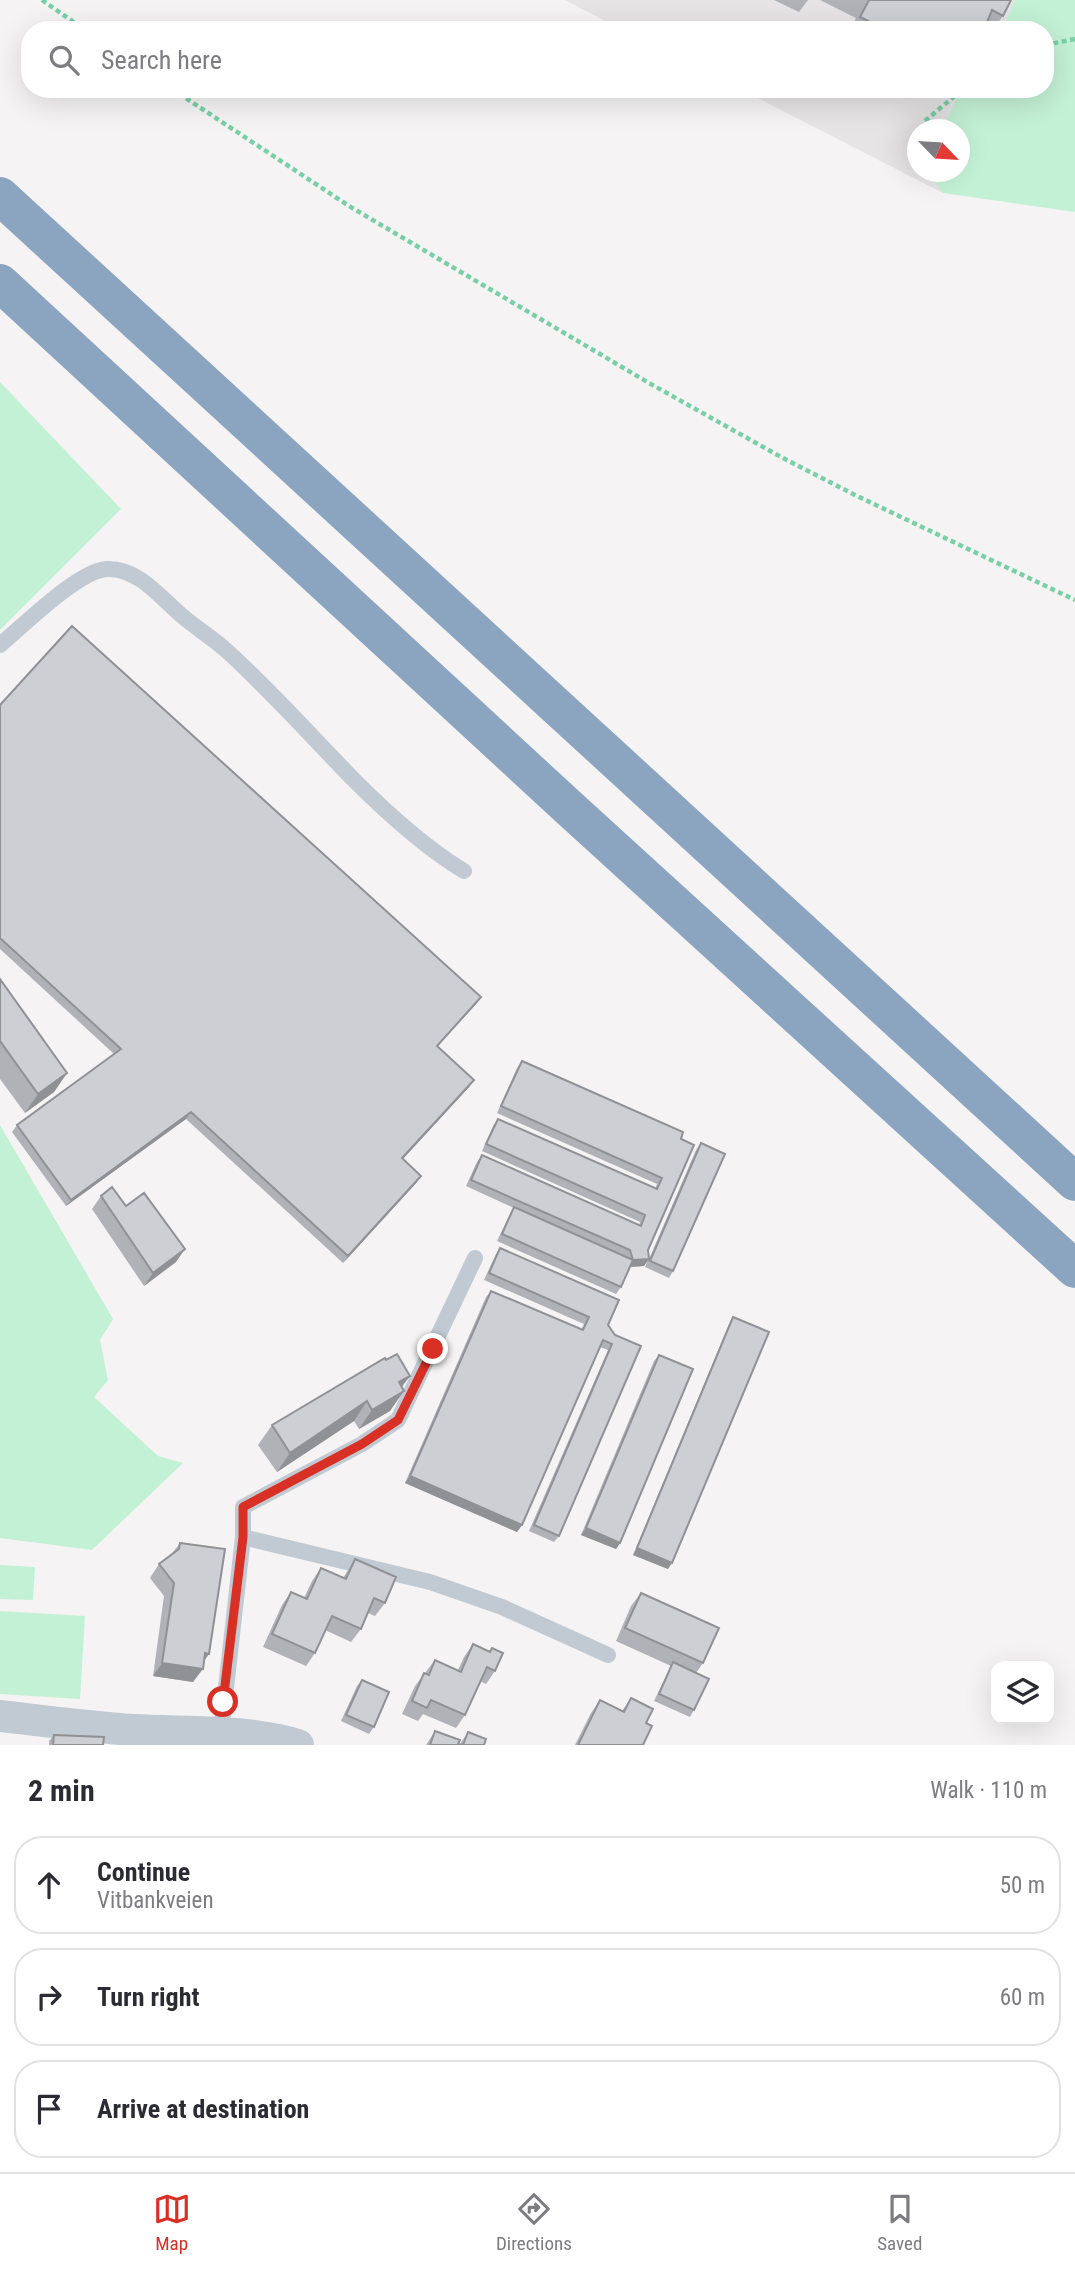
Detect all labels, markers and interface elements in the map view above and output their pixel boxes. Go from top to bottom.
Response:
search box [21,21,1054,98]
icon: search [45,41,83,79]
text: Search here [101,45,222,75]
north arrow [907,119,970,182]
route end [417,1333,448,1364]
map controls [991,1661,1054,1724]
button: layers [991,1661,1054,1724]
route start [207,1686,238,1717]
text: 2 min [28,1773,95,1808]
text: Walk · 110 m [930,1777,1047,1804]
text: Continue [97,1857,190,1887]
icon: ahead [30,1866,68,1904]
text: 50 m [1000,1872,1045,1899]
text: Vitbankveien [97,1887,214,1914]
icon: right [30,1978,68,2016]
text: Turn right [97,1982,199,2012]
text: 60 m [1000,1984,1045,2011]
icon: arrive [30,2090,68,2128]
text: Arrive at destination [97,2094,309,2124]
tab: Map [153,2190,191,2255]
tab: Directions [496,2190,572,2255]
tab: Saved [877,2190,922,2255]

